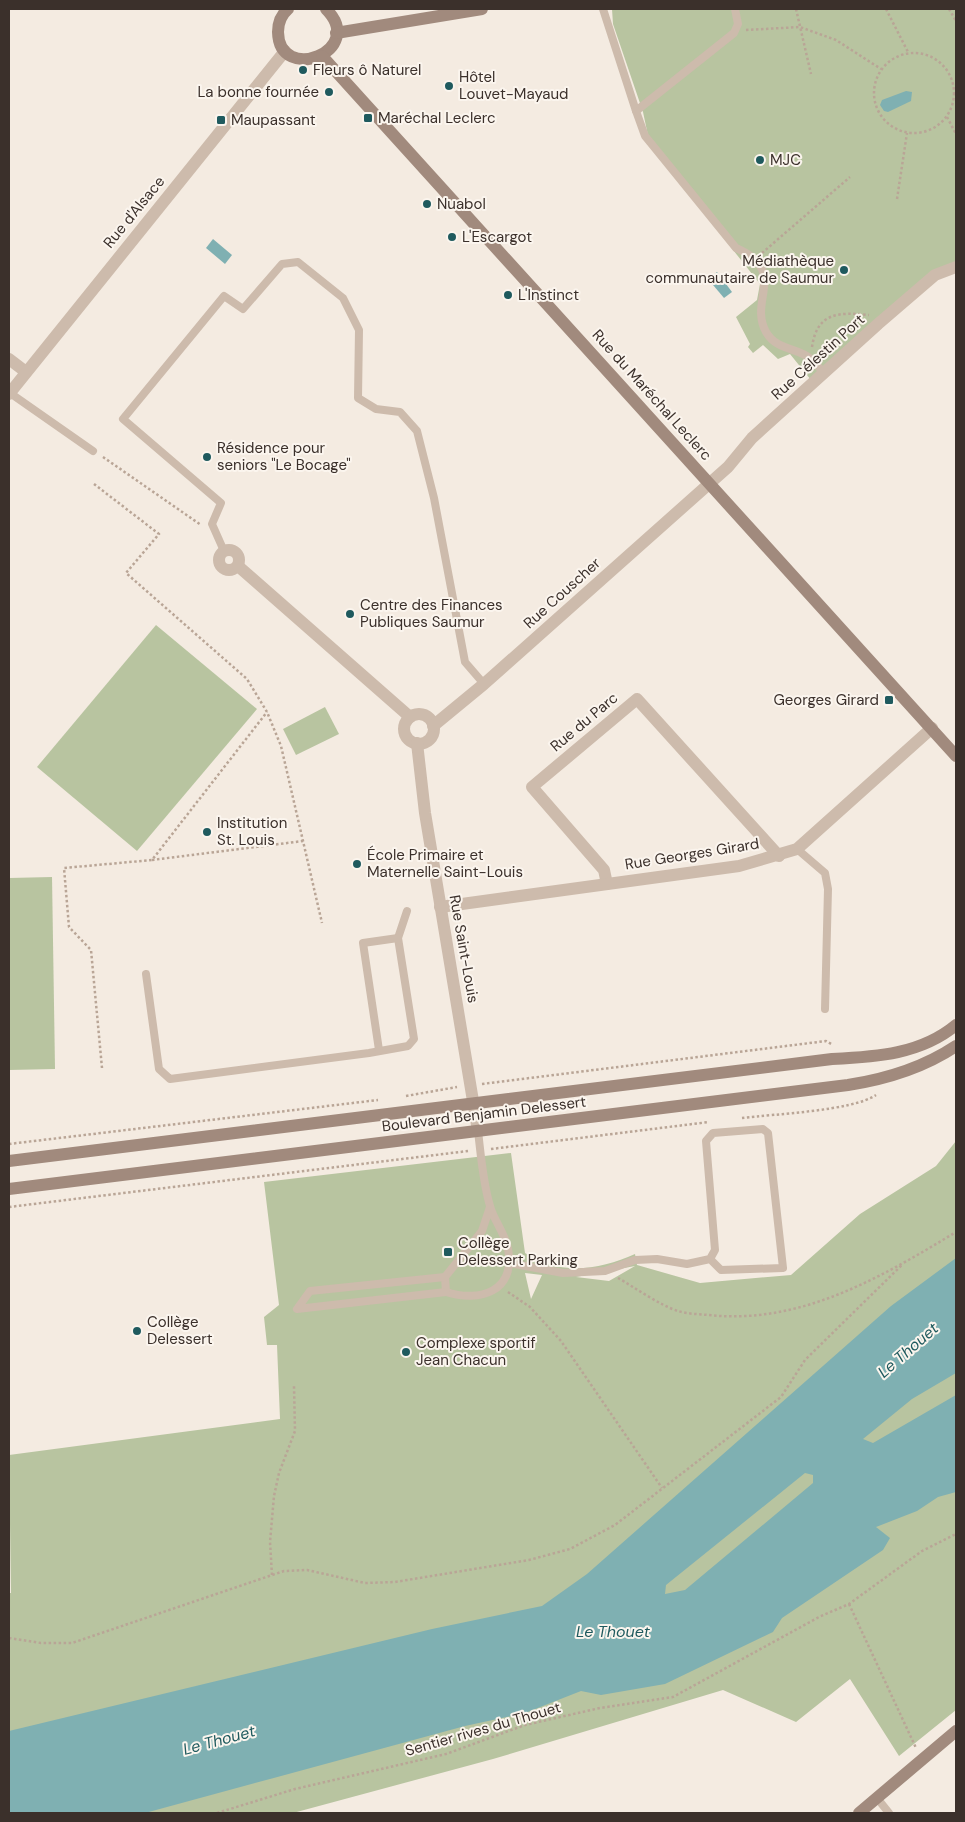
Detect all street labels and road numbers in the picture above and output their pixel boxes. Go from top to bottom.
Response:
street label: Rue d'Alsace [99,172,169,252]
street label: Rue Célestin Port [767,310,869,404]
street label: Rue du Maréchal Leclerc [588,325,716,465]
street label: Rue Couscher [519,553,605,633]
street label: Rue du Parc [546,688,622,756]
street label: Rue Georges Girard [623,834,761,874]
street label: Rue Saint-Louis [445,893,483,1005]
street label: Boulevard Benjamin Delessert [381,1092,587,1136]
street label: Sentier rives du Thouet [403,1697,563,1761]

